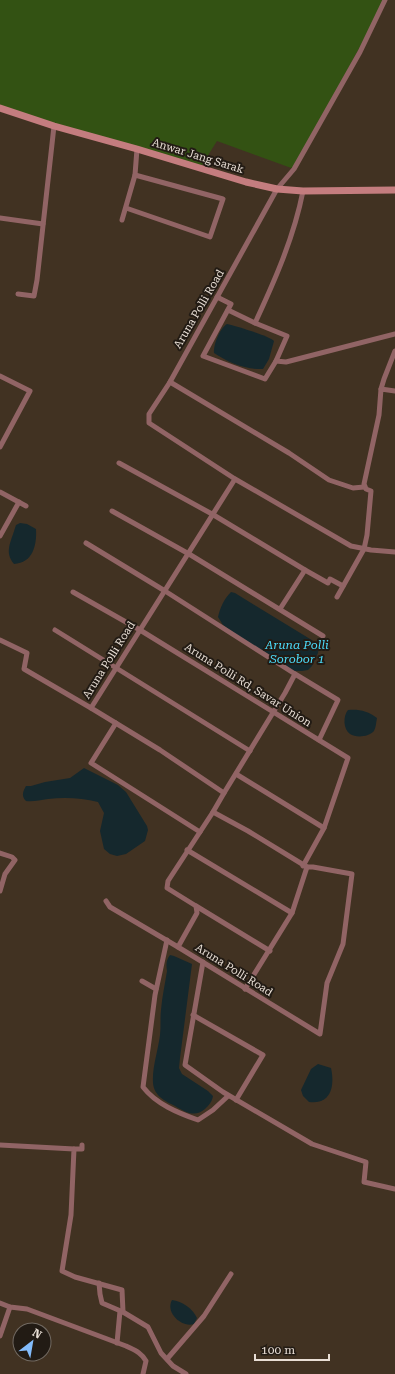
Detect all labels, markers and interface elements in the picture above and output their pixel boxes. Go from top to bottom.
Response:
street label: Anwar Jang Sarak [151,136,245,176]
street label: Aruna Polli Road [171,267,227,351]
street label: Aruna Polli Road [80,619,138,701]
water label: Aruna Polli Sorobor 1 [264,638,329,666]
street label: Aruna Polli Rd, Savar Union [182,641,314,729]
street label: Aruna Polli Road [193,941,275,999]
north arrow [12,1322,52,1362]
text: N [30,1326,44,1342]
scale bar [255,1336,329,1362]
text: 100 m [261,1343,295,1357]

